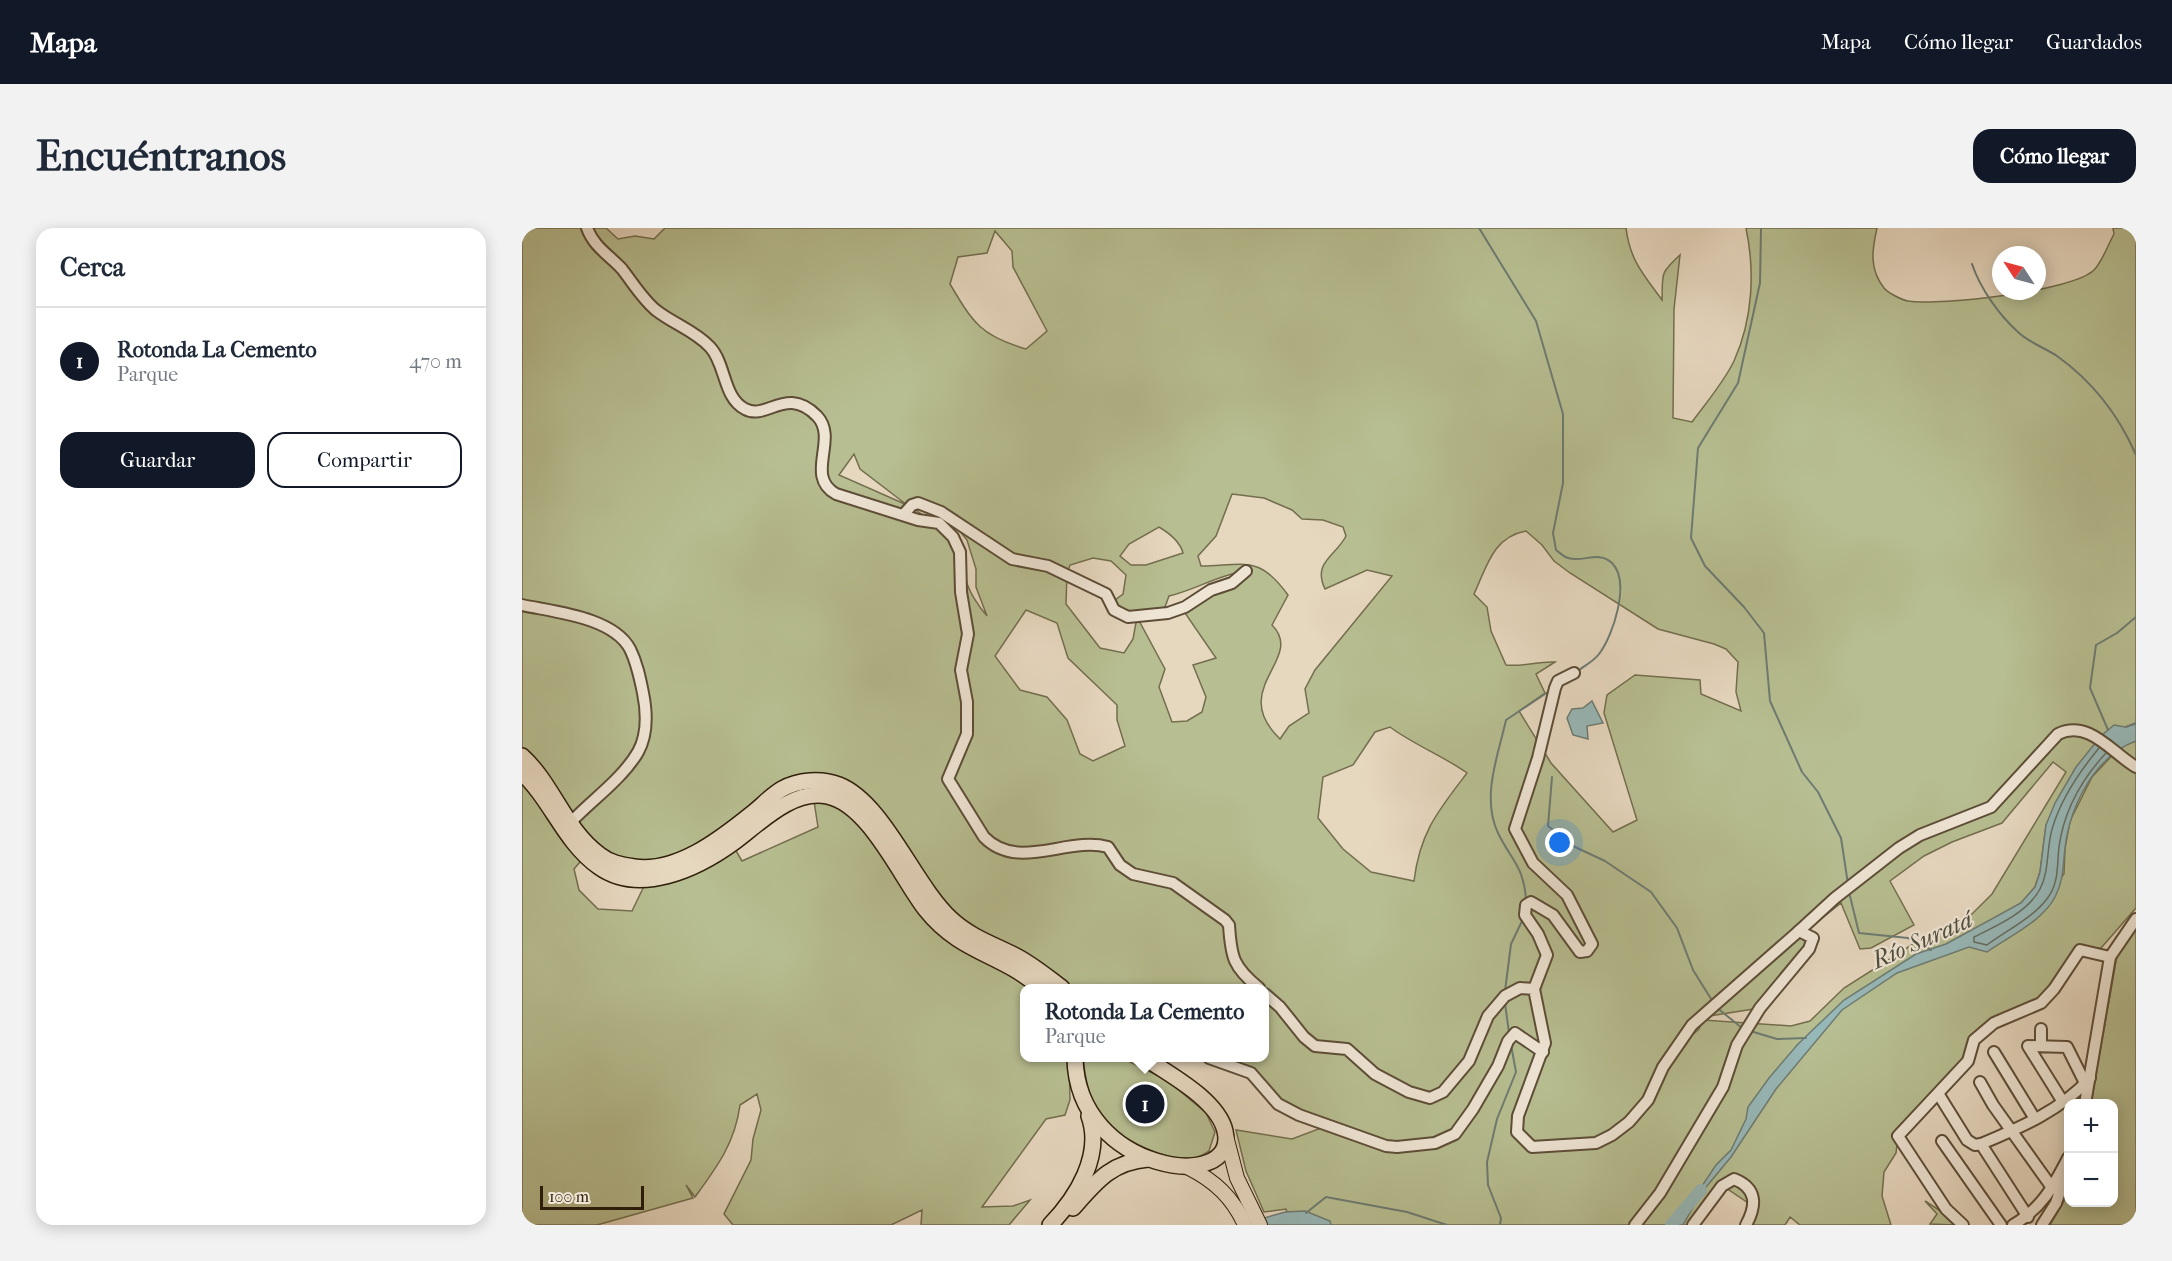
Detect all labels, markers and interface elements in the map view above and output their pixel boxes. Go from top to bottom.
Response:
text: Mapa [30,26,97,59]
text: Mapa [1821,30,1871,54]
text: Cómo llegar [1904,30,2013,54]
text: Guardados [2046,30,2142,54]
button: Cómo llegar [1973,129,2136,183]
text: Encuéntranos [36,132,286,181]
north arrow [1992,246,2046,300]
text: Cerca [60,252,125,283]
text: Rotonda La Cemento [117,337,317,363]
text: 1 [76,350,83,373]
text: 470 m [409,350,462,373]
text: Parque [117,363,178,386]
button: Guardar [60,432,255,488]
button: Compartir [267,432,462,488]
your location [1545,828,1574,857]
water label: Río Suratá [1866,904,1979,975]
popup [1020,984,1269,1062]
text: Rotonda La Cemento [1045,999,1244,1025]
text: Parque [1045,1025,1106,1048]
pin: 1 [1126,1082,1164,1126]
map controls [2064,1099,2118,1207]
button: + [2064,1099,2118,1153]
button: − [2064,1153,2118,1207]
scale bar [540,1183,644,1210]
text: 100 m [549,1187,589,1206]

